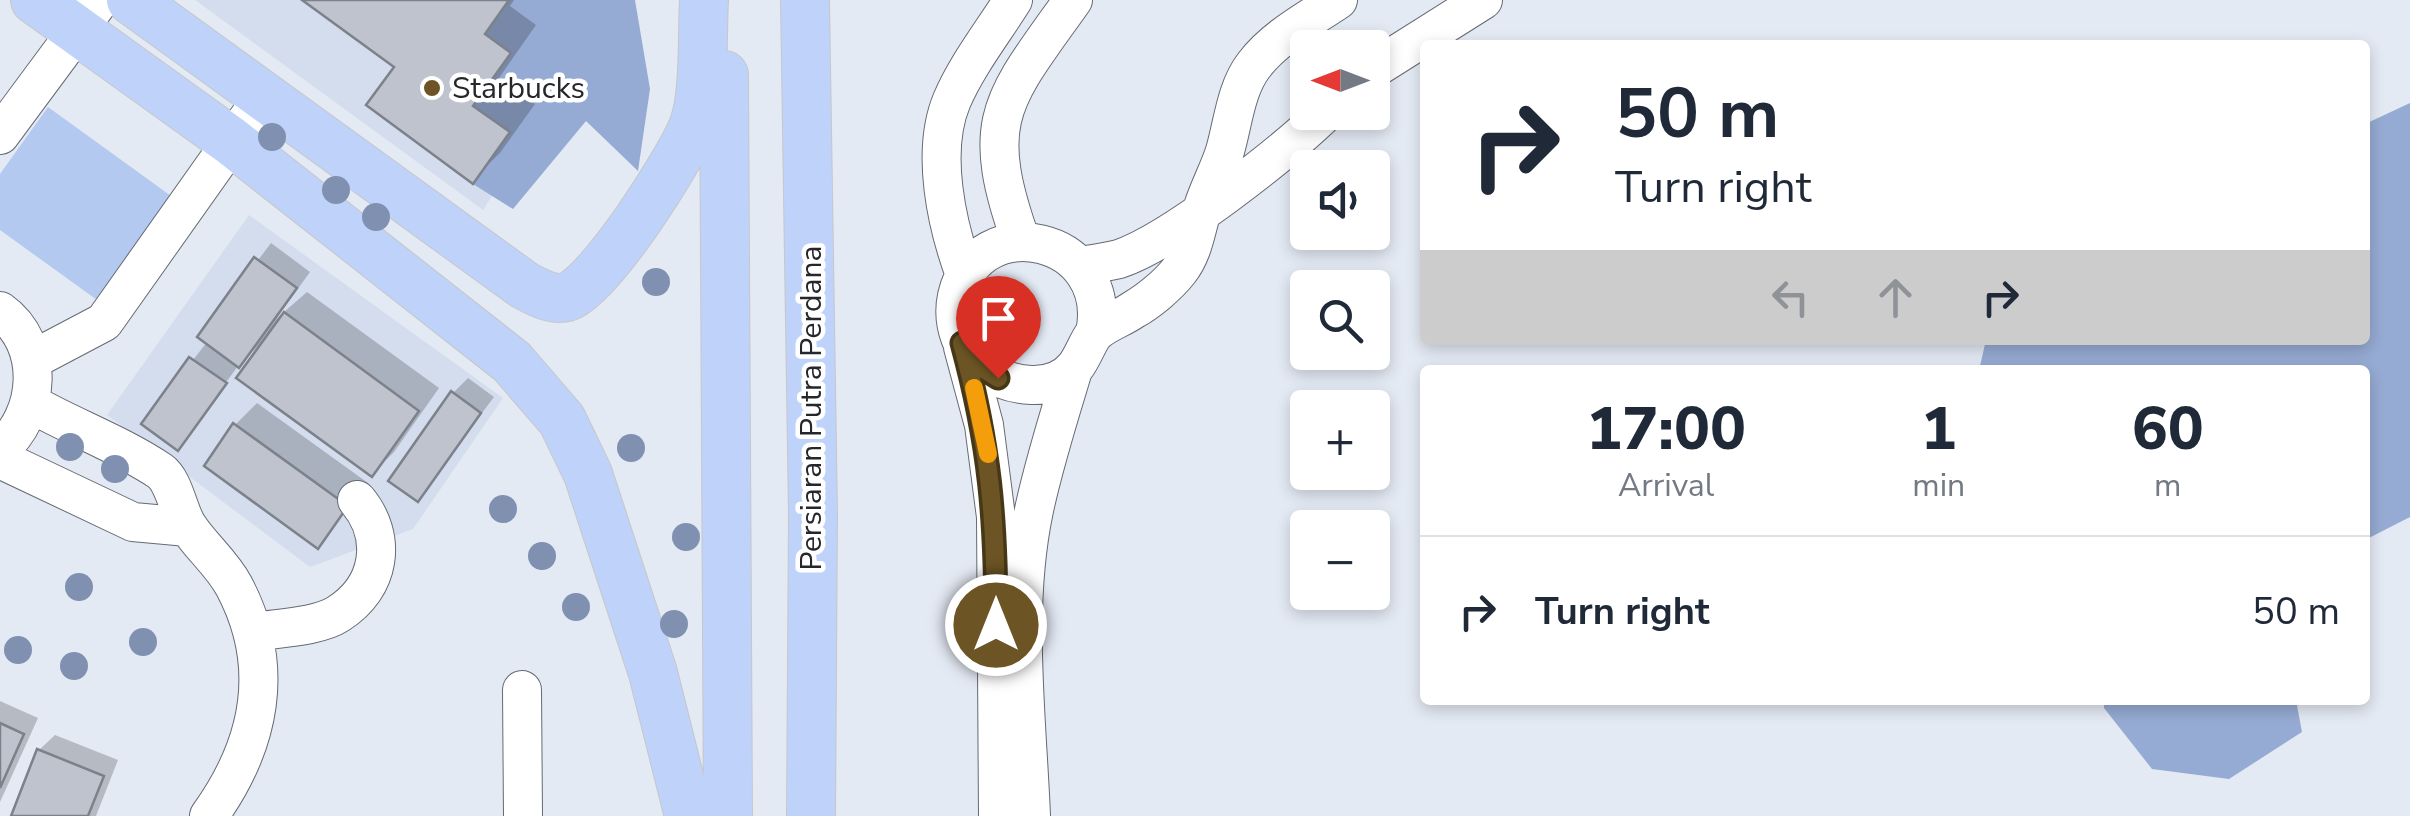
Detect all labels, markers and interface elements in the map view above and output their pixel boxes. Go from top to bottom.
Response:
north arrow [1290,30,1390,130]
map controls [1290,30,1390,610]
text: 50 m [1615,66,1779,162]
place label: Starbucks [452,68,585,109]
marker: Starbucks [421,77,443,99]
icon: right [1450,80,1580,210]
button: sound [1290,150,1390,250]
text: Turn right [1615,157,1812,218]
street label: Persiaran Putra Perdana [791,246,832,570]
button: search [1290,270,1390,370]
icon: left [1763,270,1818,325]
icon: ahead [1868,270,1923,325]
icon: right [1973,270,2028,325]
pin [956,276,1041,379]
icon: arrive [971,291,1026,346]
text: 17:00 [1586,388,1746,470]
text: 1 [1921,388,1957,470]
text: 60 [2132,388,2204,470]
button: + [1290,390,1390,490]
text: Arrival [1618,464,1714,507]
text: min [1912,464,1965,507]
text: m [2154,464,2181,507]
button: − [1290,510,1390,610]
position arrow [944,573,1048,677]
icon: right [1450,584,1505,639]
text: Turn right [1535,586,1710,637]
text: 50 m [2252,586,2340,637]

